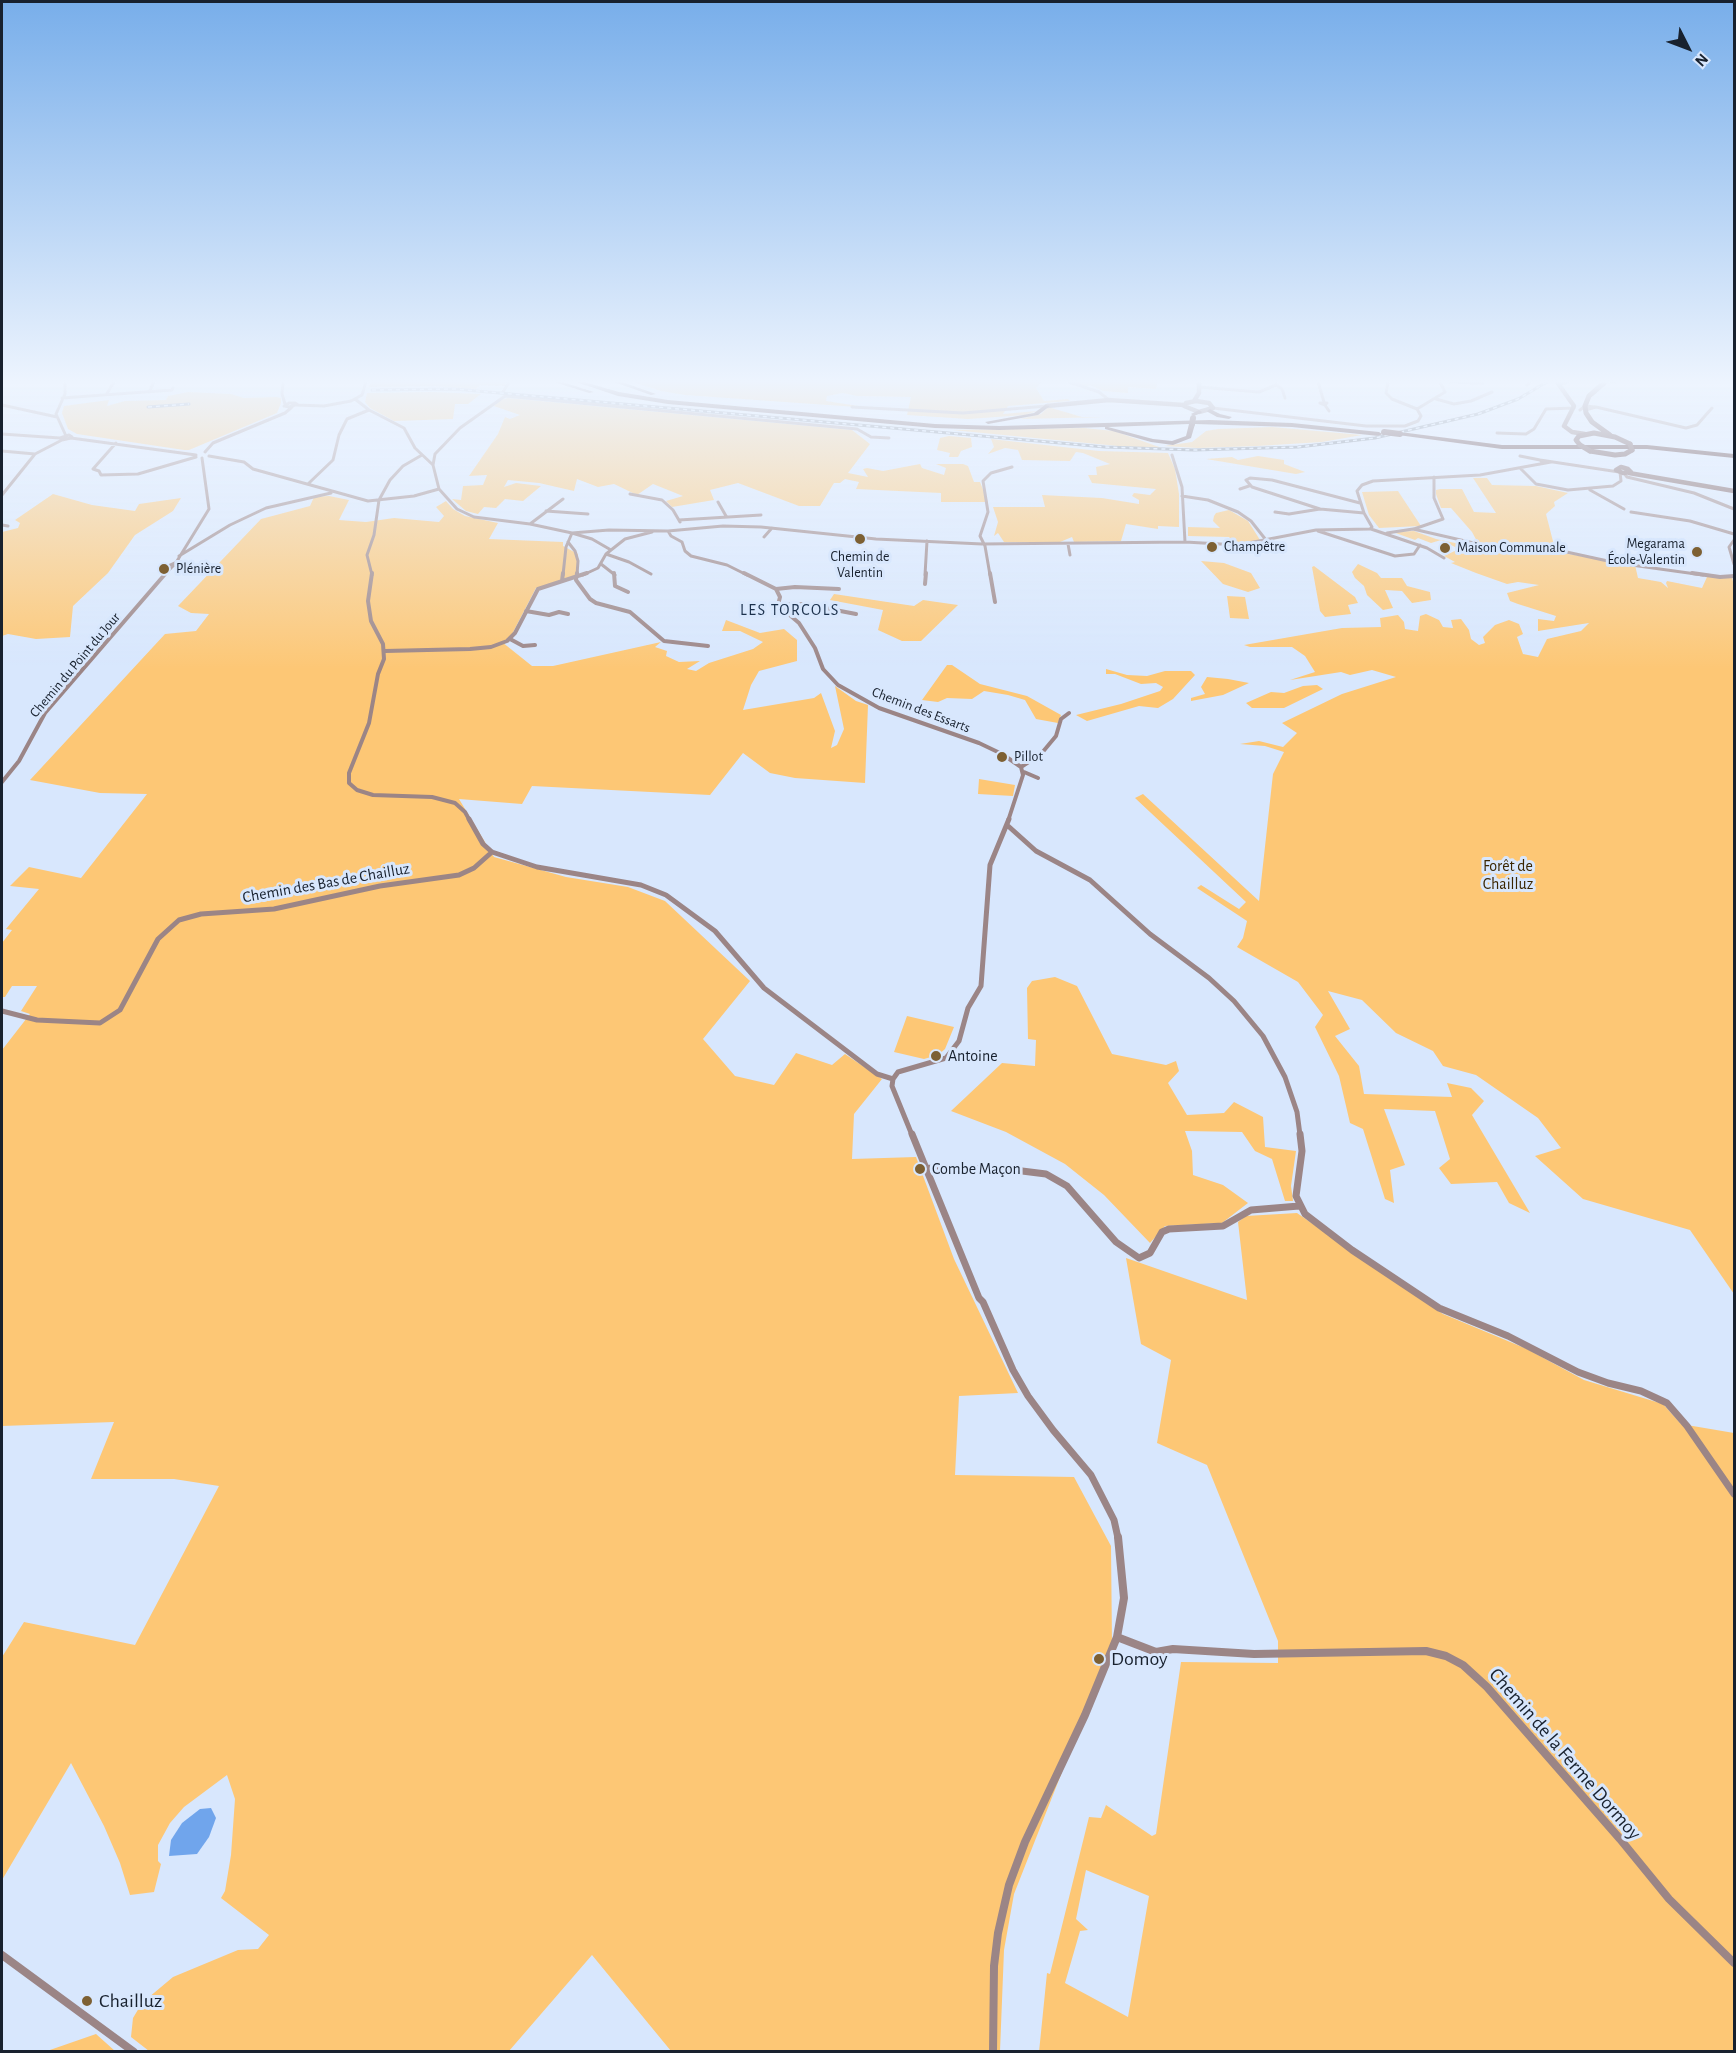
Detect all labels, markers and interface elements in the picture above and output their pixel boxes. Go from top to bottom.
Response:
north arrow [1658,18,1718,78]
text: N [1692,51,1711,70]
marker: Chemin de Valentin [853,532,867,546]
place label: Megarama École-Valentin [1607,536,1685,568]
place label: Champêtre [1224,539,1285,555]
marker: Champêtre [1205,540,1219,554]
place label: Maison Communale [1457,540,1566,556]
marker: Maison Communale [1438,541,1452,555]
marker: Megarama École-Valentin [1690,545,1704,559]
place label: Chemin de Valentin [831,549,889,582]
place label: Plénière [176,561,221,577]
marker: Plénière [157,562,171,576]
district label: LES TORCOLS [740,600,840,620]
street label: Chemin du Point du Jour [26,609,124,721]
street label: Chemin des Essarts [869,684,973,736]
place label: Pillot [1014,749,1043,765]
marker: Pillot [995,750,1009,764]
park label: Forêt de Chailluz [1483,856,1533,894]
street label: Chemin des Bas de Chailluz [241,859,411,907]
place label: Antoine [948,1046,998,1066]
marker: Antoine [929,1049,943,1063]
place label: Combe Maçon [932,1159,1021,1179]
marker: Combe Maçon [913,1162,927,1176]
place label: Domoy [1111,1647,1168,1671]
marker: Domoy [1092,1652,1106,1666]
street label: Chemin de la Ferme Dormoy [1484,1663,1646,1845]
place label: Chailluz [99,1989,162,2013]
marker: Chailluz [80,1994,94,2008]

